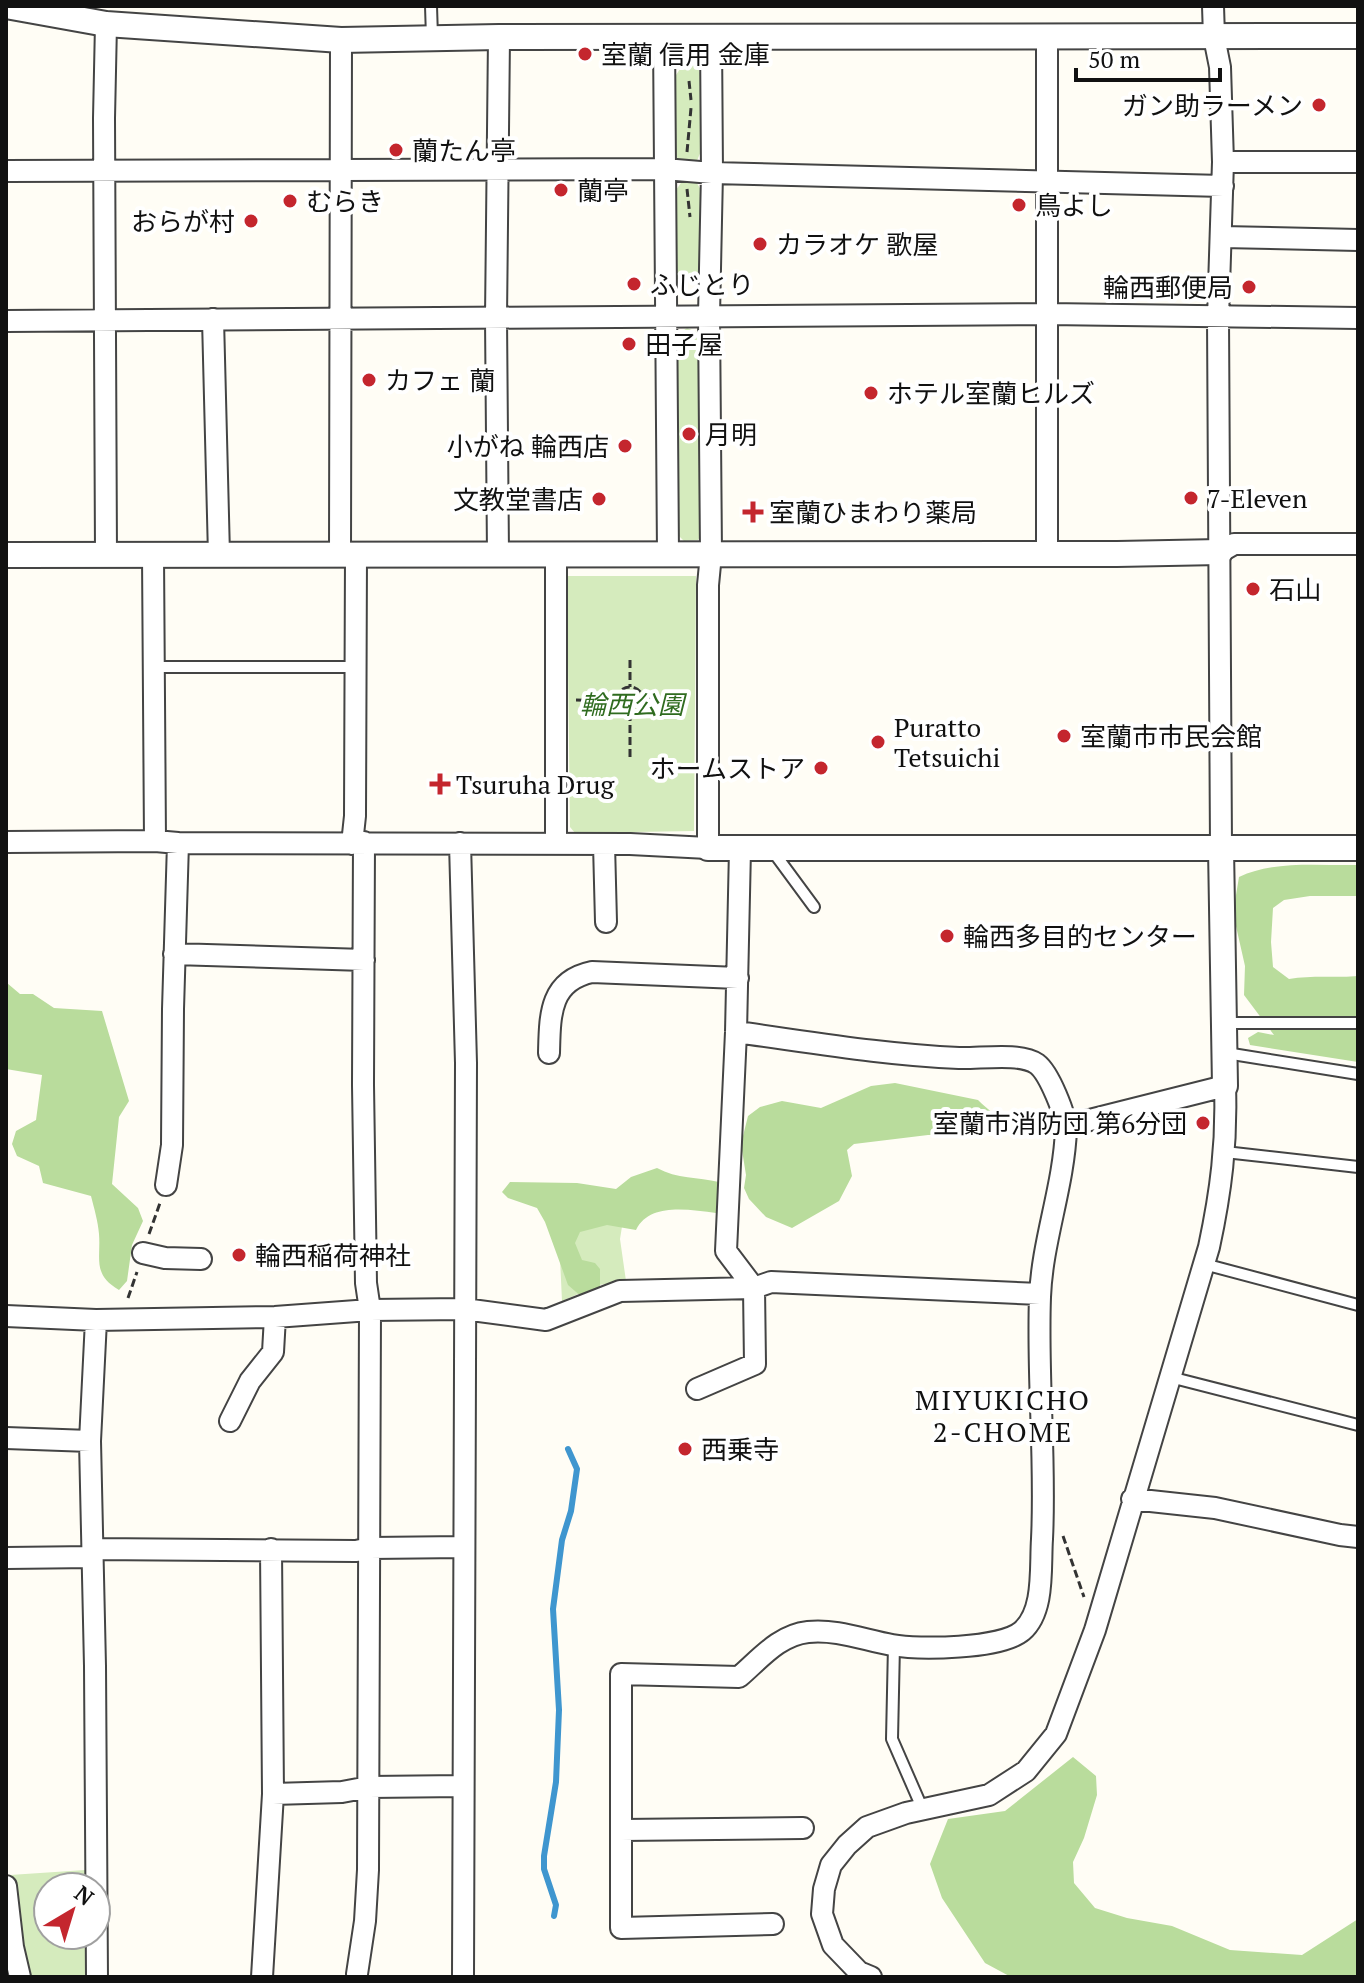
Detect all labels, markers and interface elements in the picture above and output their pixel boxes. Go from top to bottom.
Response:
scale bar [1076,32,1220,82]
place label: 室蘭 信用 金庫 [601,37,770,71]
text: 50 m [1088,43,1140,75]
marker: 室蘭 信用 金庫 [576,45,594,63]
place label: ガン助ラーメン [1122,88,1303,122]
marker: ガン助ラーメン [1310,96,1328,114]
place label: 蘭たん亭 [412,133,516,167]
marker: 蘭たん亭 [387,141,405,159]
place label: 蘭亭 [577,173,629,207]
marker: 蘭亭 [552,181,570,199]
place label: むらき [306,184,384,218]
place label: 鳥よし [1035,188,1113,222]
marker: むらき [281,192,299,210]
marker: 鳥よし [1010,196,1028,214]
place label: おらが村 [131,204,235,238]
marker: おらが村 [242,212,260,230]
place label: カラオケ 歌屋 [776,227,938,261]
marker: カラオケ 歌屋 [751,235,769,253]
place label: ふじとり [650,267,754,301]
place label: 輪西郵便局 [1103,270,1233,304]
marker: ふじとり [625,275,643,293]
marker: 輪西郵便局 [1240,278,1258,296]
place label: 田子屋 [645,327,723,361]
marker: 田子屋 [620,335,638,353]
place label: カフェ 蘭 [385,363,495,397]
marker: カフェ 蘭 [360,371,378,389]
place label: ホテル室蘭ヒルズ [887,376,1095,410]
marker: ホテル室蘭ヒルズ [862,384,880,402]
place label: 月明 [705,417,757,451]
marker: 月明 [680,425,698,443]
place label: 小がね 輪西店 [447,429,609,463]
marker: 小がね 輪西店 [616,437,634,455]
place label: 7-Eleven [1207,481,1307,515]
place label: 文教堂書店 [453,482,583,516]
marker: 7-Eleven [1182,489,1200,507]
marker: 文教堂書店 [590,490,608,508]
place label: 室蘭ひまわり薬局 [769,495,977,529]
marker: 室蘭ひまわり薬局 [744,503,762,521]
place label: 石山 [1269,572,1321,606]
marker: 石山 [1244,580,1262,598]
park label: 輪西公園 [580,687,688,721]
place label: Puratto Tetsuichi [894,710,1000,774]
place label: 室蘭市市民会館 [1080,719,1262,753]
marker: 室蘭市市民会館 [1055,727,1073,745]
marker: Puratto Tetsuichi [869,733,887,751]
place label: ホームストア [650,751,805,785]
marker: ホームストア [812,759,830,777]
place label: Tsuruha Drug [456,767,614,801]
marker: Tsuruha Drug [431,775,449,793]
place label: 輪西多目的センター [963,919,1197,953]
marker: 輪西多目的センター [938,927,956,945]
place label: 室蘭市消防団 第6分団 [933,1106,1187,1140]
marker: 室蘭市消防団 第6分団 [1194,1114,1212,1132]
place label: 輪西稲荷神社 [255,1238,411,1272]
marker: 輪西稲荷神社 [230,1246,248,1264]
district label: MIYUKICHO 2-CHOME [915,1381,1091,1450]
place label: 西乗寺 [701,1432,779,1466]
marker: 西乗寺 [676,1440,694,1458]
north arrow [32,1871,112,1951]
text: N [69,1878,100,1912]

